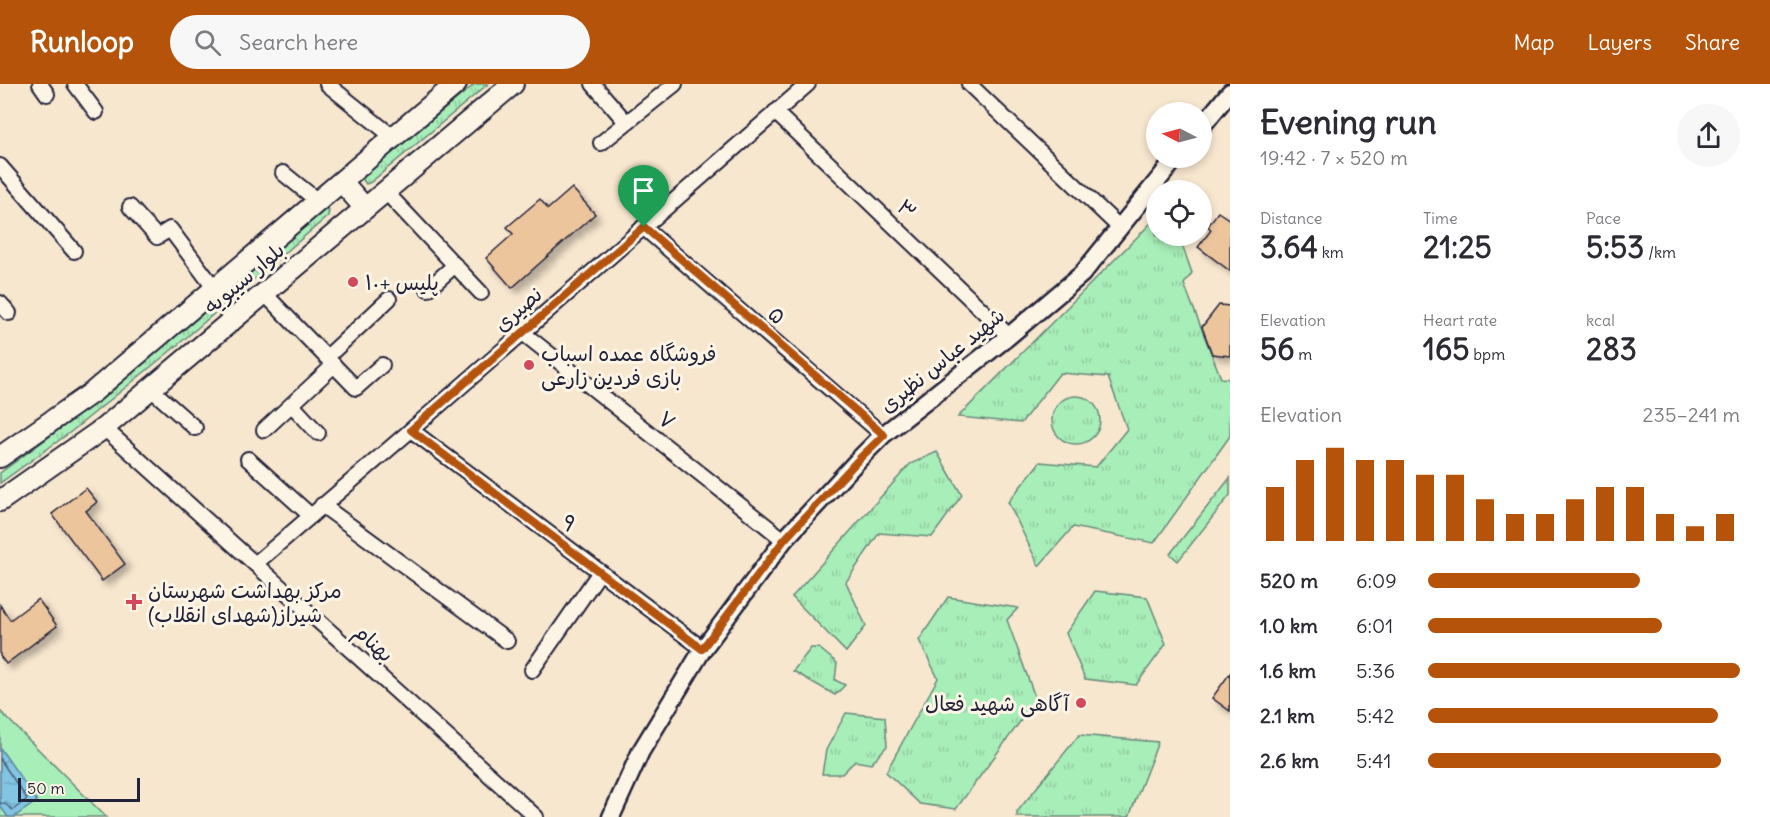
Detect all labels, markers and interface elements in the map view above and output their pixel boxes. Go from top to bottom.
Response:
search box [170,15,590,69]
text: Runloop [30,24,134,60]
icon: search [191,26,224,59]
text: Search here [239,28,358,56]
text: Map [1514,29,1554,56]
text: Layers [1587,29,1652,56]
text: Share [1685,29,1740,56]
text: Evening run [1260,101,1436,143]
north arrow [1146,102,1212,168]
map controls [1146,102,1212,246]
button: share [1677,104,1740,167]
text: 19:42 · 7 × 520 m [1260,145,1408,170]
pin [618,165,669,227]
icon: arrive [627,174,660,207]
button: locate [1146,180,1212,246]
street label: ۳ [891,193,923,225]
text: Distance [1260,208,1322,228]
text: Time [1423,208,1458,228]
text: Pace [1586,208,1621,228]
text: 3.64 [1260,228,1318,266]
text: 21:25 [1423,228,1492,266]
text: 5:53 [1586,228,1644,266]
street label: بلوار سیبویه [198,236,290,320]
text: km [1318,242,1344,262]
text: /km [1644,242,1676,262]
place label: پلیس +۱۰ [365,269,439,296]
marker: پلیس +۱۰ [346,275,360,289]
street label: نصیری [488,281,548,337]
street label: ۵ [763,300,791,330]
street label: شهید عباس نظیری [874,301,1010,419]
text: Elevation [1260,310,1326,330]
text: Heart rate [1423,310,1497,330]
text: kcal [1586,310,1615,330]
text: 56 [1260,330,1295,368]
text: 165 [1423,330,1469,368]
text: 283 [1586,330,1637,368]
place label: فروشگاه عمده اسباب بازی فردین زارعی [541,340,717,392]
text: m [1295,344,1312,364]
text: bpm [1469,344,1505,364]
marker: فروشگاه عمده اسباب بازی فردین زارعی [522,358,536,372]
text: Elevation [1260,402,1342,427]
text: 235–241 m [1643,402,1740,427]
street label: ۷ [653,405,681,435]
street label: ۹ [556,508,582,538]
text: 520 m [1260,568,1318,593]
text: 6:09 [1356,568,1397,593]
place label: مرکز بهداشت شهرستان شیراز(شهدای انقلاب) [148,577,342,628]
marker: مرکز بهداشت شهرستان شیراز(شهدای انقلاب) [125,593,143,611]
text: 1.0 km [1260,613,1318,638]
text: 6:01 [1356,613,1393,638]
street label: بهنام [346,618,400,670]
text: 1.6 km [1260,658,1316,683]
text: 5:36 [1356,658,1395,683]
place label: آگاهی شهید فعال [925,690,1070,718]
marker: آگاهی شهید فعال [1074,696,1088,710]
text: 2.1 km [1260,703,1315,728]
text: 5:42 [1356,703,1395,728]
text: 2.6 km [1260,748,1319,773]
text: 5:41 [1356,748,1391,773]
scale bar [18,775,140,802]
text: 50 m [27,778,65,798]

